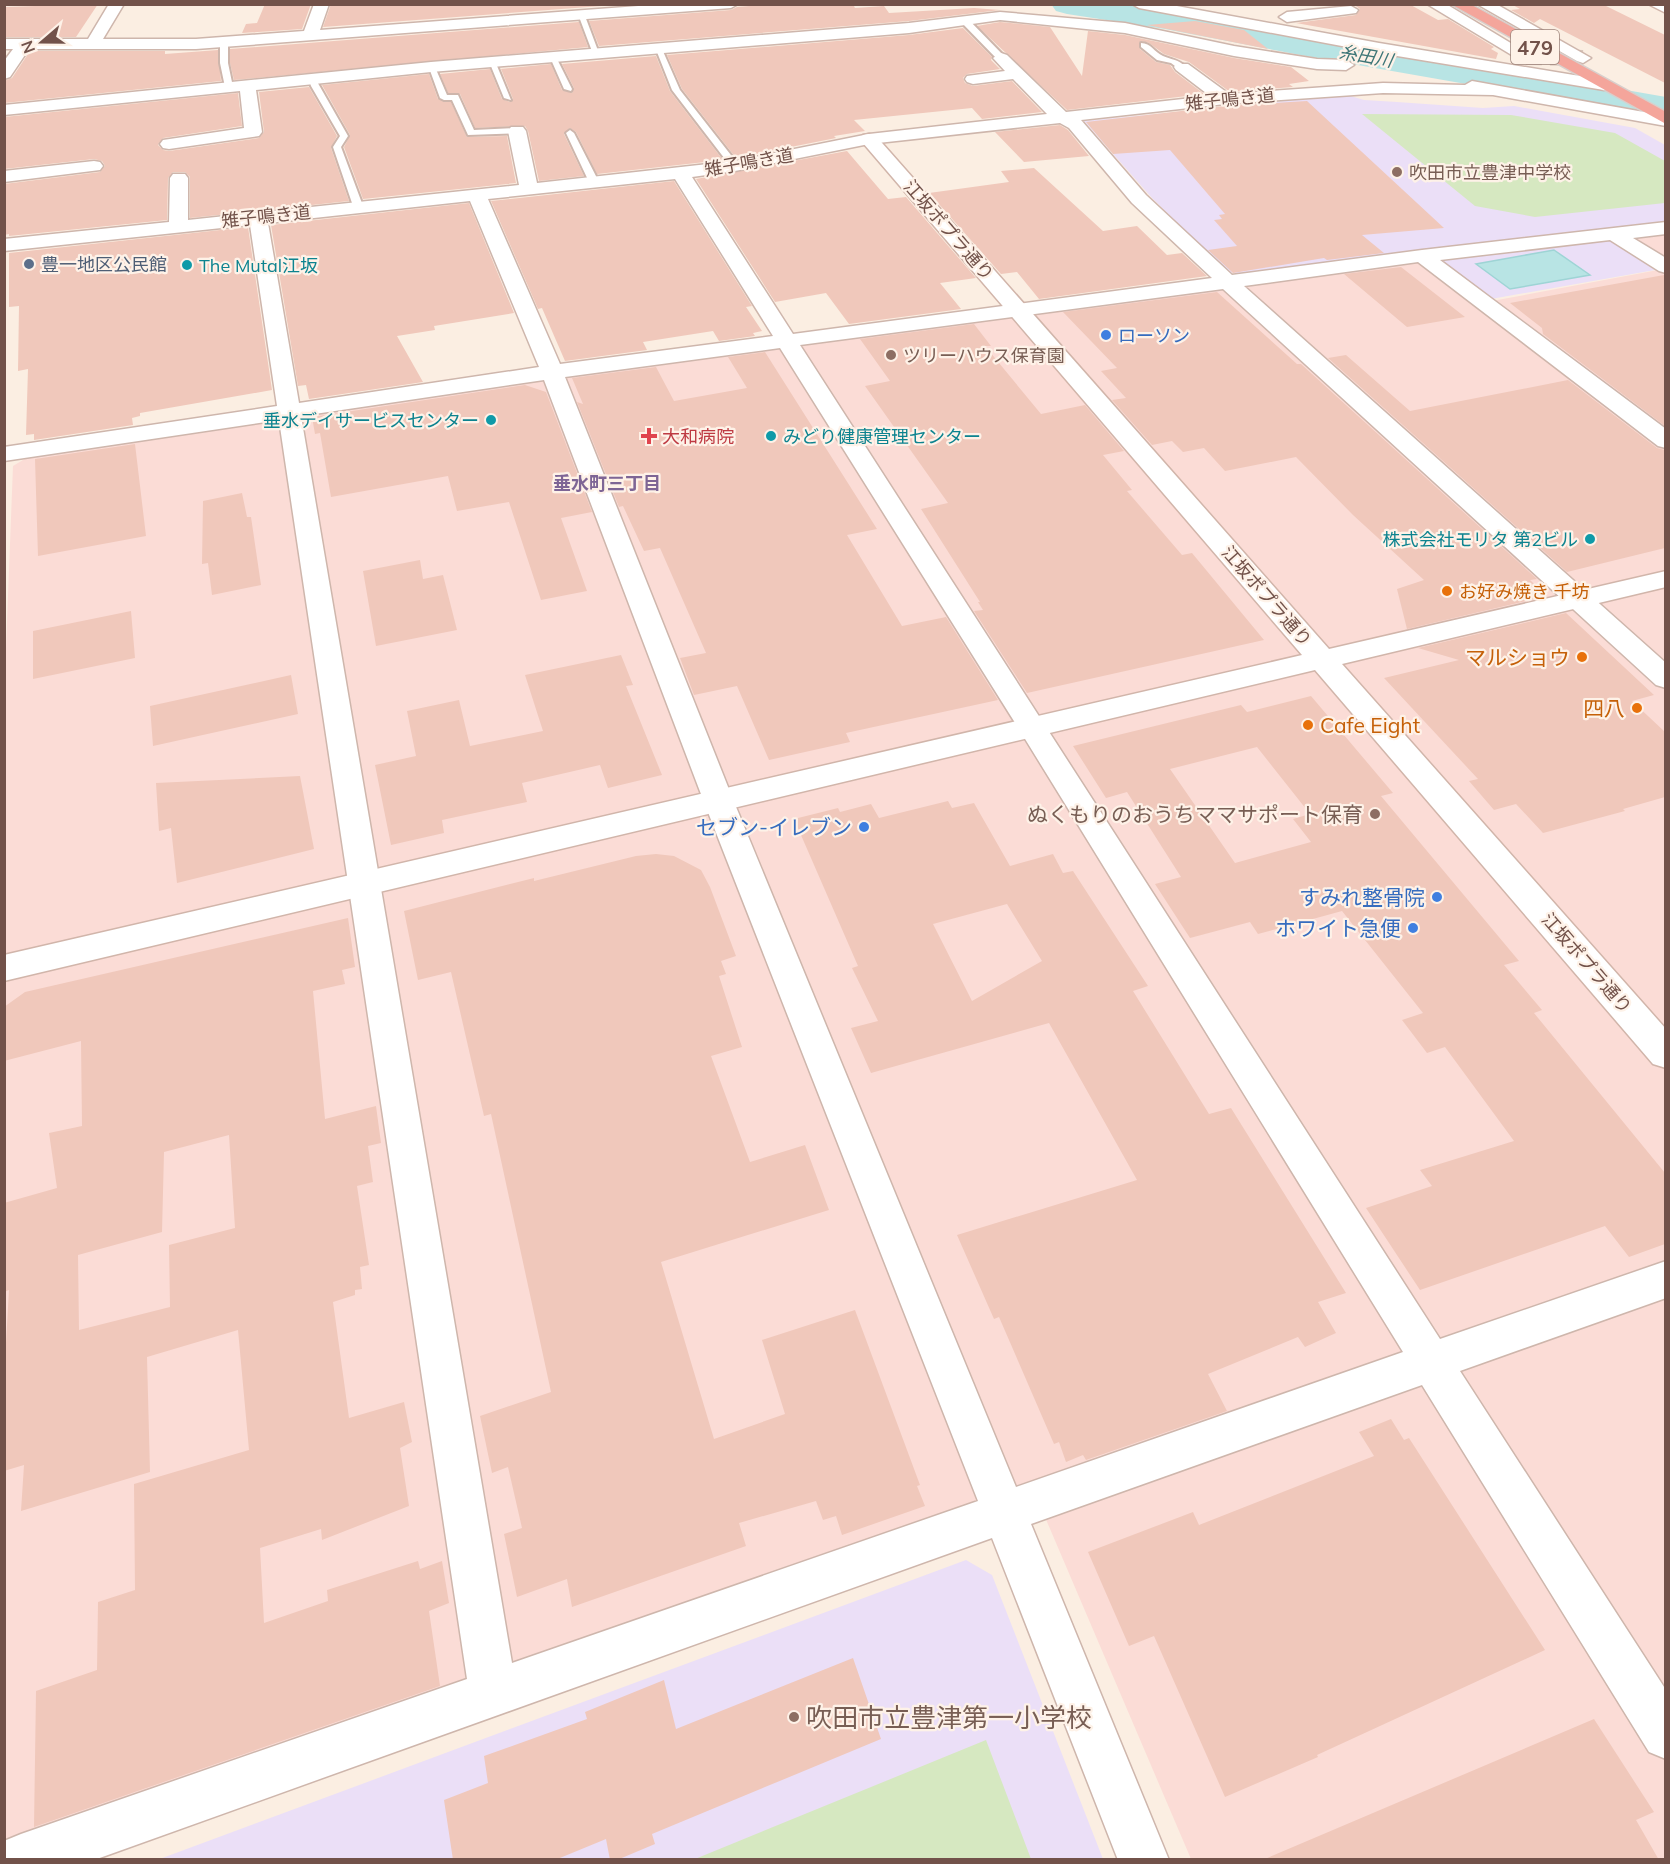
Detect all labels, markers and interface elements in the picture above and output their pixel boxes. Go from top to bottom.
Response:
north arrow [12,12,72,72]
road number: 479 [1511,30,1559,64]
text: N [16,38,39,56]
water label: 糸田川 [1337,40,1397,72]
street label: 雉子鳴き道 [1184,83,1276,115]
street label: 雉子鳴き道 [703,143,795,181]
place label: 吹田市立豊津中学校 [1409,161,1571,184]
marker: 吹田市立豊津中学校 [1390,165,1404,179]
street label: 江坂ポプラ通り [899,175,999,285]
street label: 雉子鳴き道 [220,200,312,232]
place label: 豊一地区公民館 [41,253,167,276]
place label: The Mutal江坂 [199,254,318,277]
marker: 豊一地区公民館 [22,257,36,271]
marker: The Mutal江坂 [180,258,194,272]
place label: ローソン [1118,324,1190,347]
marker: ローソン [1099,328,1113,342]
place label: ツリーハウス保育園 [903,344,1065,367]
marker: ツリーハウス保育園 [884,348,898,362]
place label: 垂水デイサービスセンター [263,409,479,432]
marker: 垂水デイサービスセンター [484,413,498,427]
place label: 大和病院 [662,425,734,448]
place label: みどり健康管理センター [783,425,981,448]
marker: 大和病院 [640,427,658,445]
marker: みどり健康管理センター [764,429,778,443]
district label: 垂水町三丁目 [553,472,661,495]
place label: 株式会社モリタ 第2ビル [1383,528,1578,551]
marker: 株式会社モリタ 第2ビル [1583,532,1597,546]
street label: 江坂ポプラ通り [1217,541,1317,651]
place label: お好み焼き 千坊 [1459,580,1590,603]
marker: お好み焼き 千坊 [1440,584,1454,598]
place label: マルショウ [1465,644,1570,670]
marker: マルショウ [1575,650,1589,664]
place label: 四八 [1583,695,1625,721]
marker: 四八 [1630,701,1644,715]
place label: Cafe Eight [1320,712,1420,738]
marker: Cafe Eight [1301,718,1315,732]
place label: ぬくもりのおうちママサポート保育 [1027,801,1363,827]
marker: ぬくもりのおうちママサポート保育 [1368,807,1382,821]
place label: セブン-イレブン [696,814,852,840]
marker: セブン-イレブン [857,820,871,834]
place label: すみれ整骨院 [1299,884,1425,910]
marker: すみれ整骨院 [1430,890,1444,904]
street label: 江坂ポプラ通り [1537,908,1637,1018]
place label: ホワイト急便 [1275,915,1401,941]
marker: ホワイト急便 [1406,921,1420,935]
place label: 吹田市立豊津第一小学校 [806,1701,1092,1734]
marker: 吹田市立豊津第一小学校 [787,1710,801,1724]

